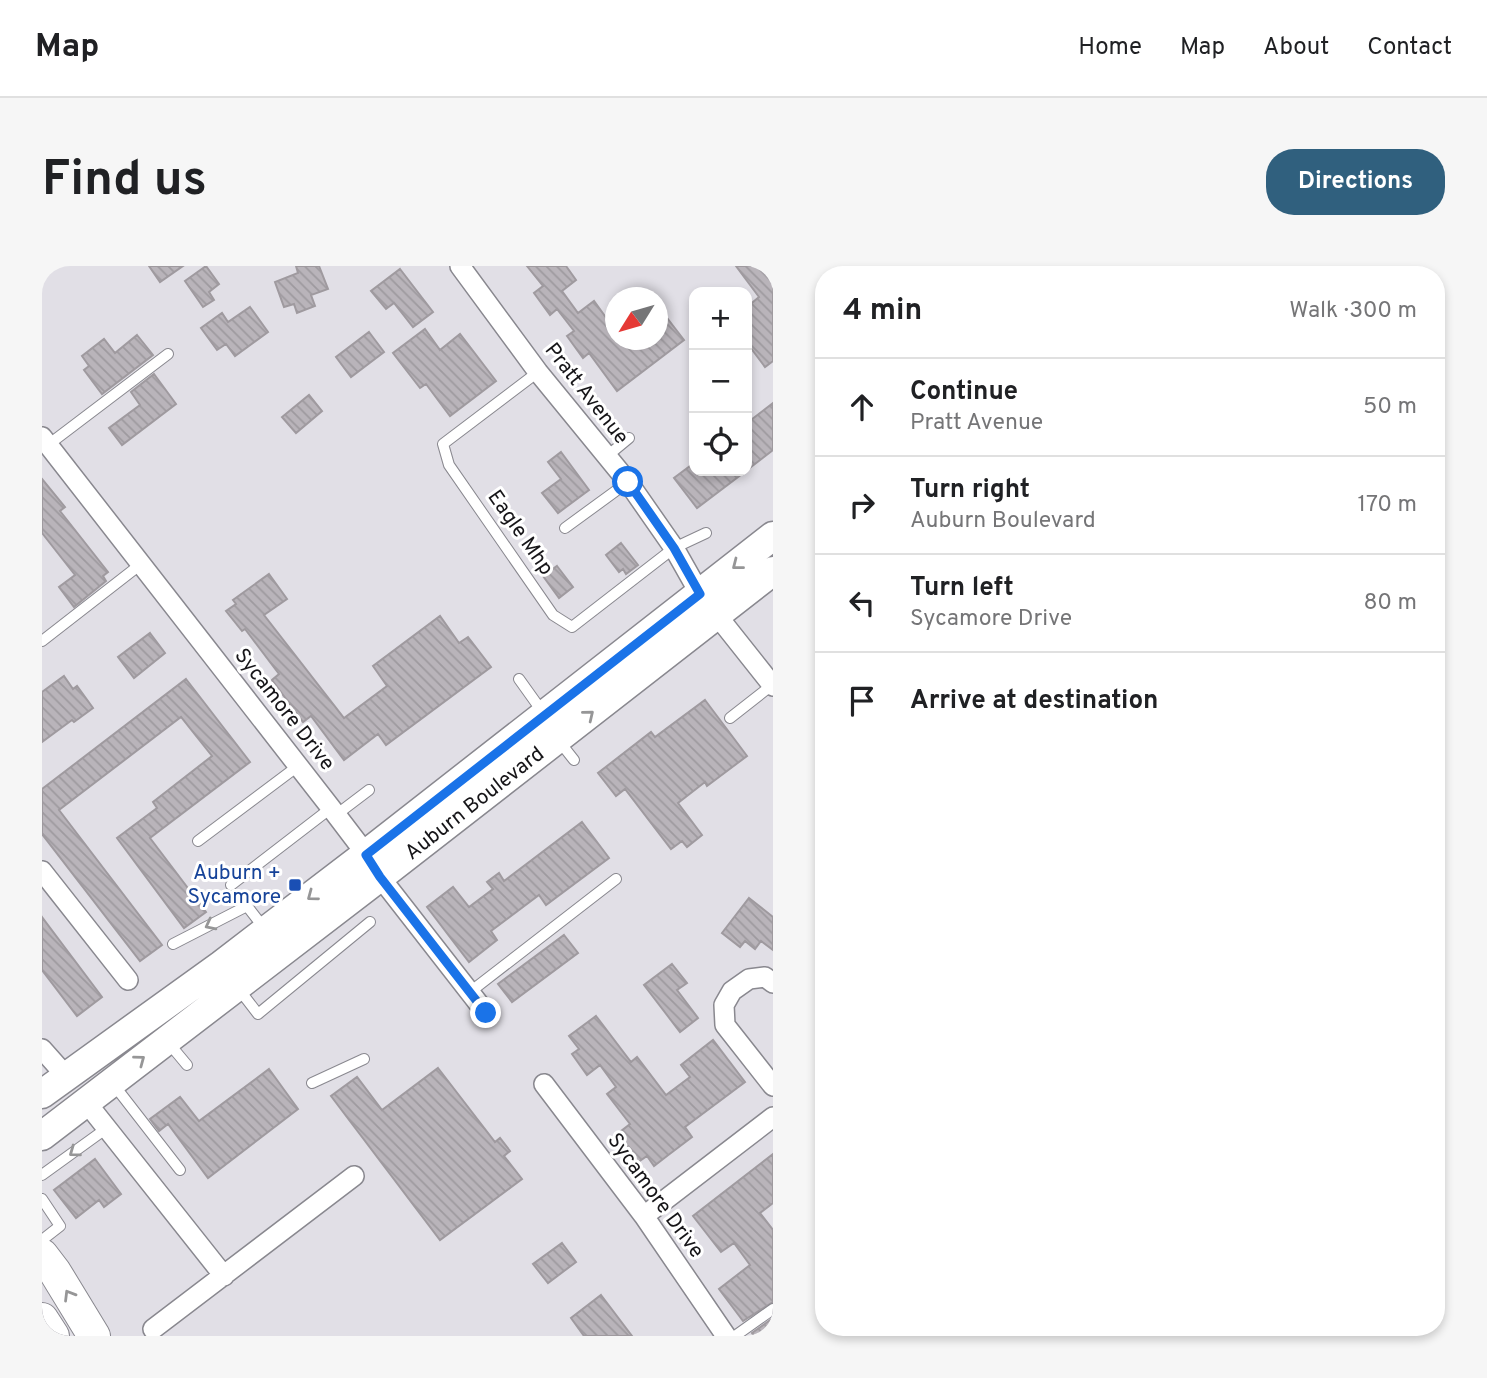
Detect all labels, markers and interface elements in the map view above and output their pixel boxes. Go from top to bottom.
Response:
text: Map [35,27,99,69]
text: Home [1078,33,1142,63]
text: Map [1180,33,1225,63]
text: About [1263,33,1329,63]
text: Contact [1367,33,1452,63]
button: Directions [1266,149,1445,215]
text: Find us [42,151,207,213]
north arrow [605,287,668,350]
map controls [689,287,752,476]
button: + [689,287,752,350]
text: 4 min [843,293,922,330]
text: Walk · 300 m [1289,297,1417,326]
street label: Pratt Avenue [538,338,634,450]
button: − [689,350,752,413]
text: Continue [910,376,1018,409]
icon: ahead [843,388,881,426]
text: 50 m [1363,393,1417,422]
text: Pratt Avenue [910,409,1043,438]
button: locate [689,413,752,476]
route start [612,466,643,497]
text: Turn right [910,474,1030,507]
street label: Eagle Mhp [481,485,559,581]
icon: right [843,486,881,524]
text: 170 m [1358,491,1417,520]
text: Auburn Boulevard [910,507,1096,536]
one-way arrow [732,556,744,569]
text: Turn left [910,572,1014,605]
icon: left [843,584,881,622]
text: 80 m [1364,589,1417,618]
text: Sycamore Drive [910,605,1072,634]
street label: Sycamore Drive [228,643,340,777]
icon: arrive [843,682,881,720]
text: Arrive at destination [910,685,1158,718]
one-way arrow [580,711,593,723]
street label: Auburn Boulevard [400,741,550,867]
place label: Auburn + Sycamore [188,860,281,911]
marker: Auburn + Sycamore [287,877,303,893]
one-way arrow [307,887,320,900]
one-way arrow [205,916,217,930]
route end [470,997,501,1028]
one-way arrow [132,1056,145,1069]
street label: Sycamore Drive [601,1128,709,1264]
one-way arrow [69,1143,82,1156]
one-way arrow [64,1289,77,1302]

